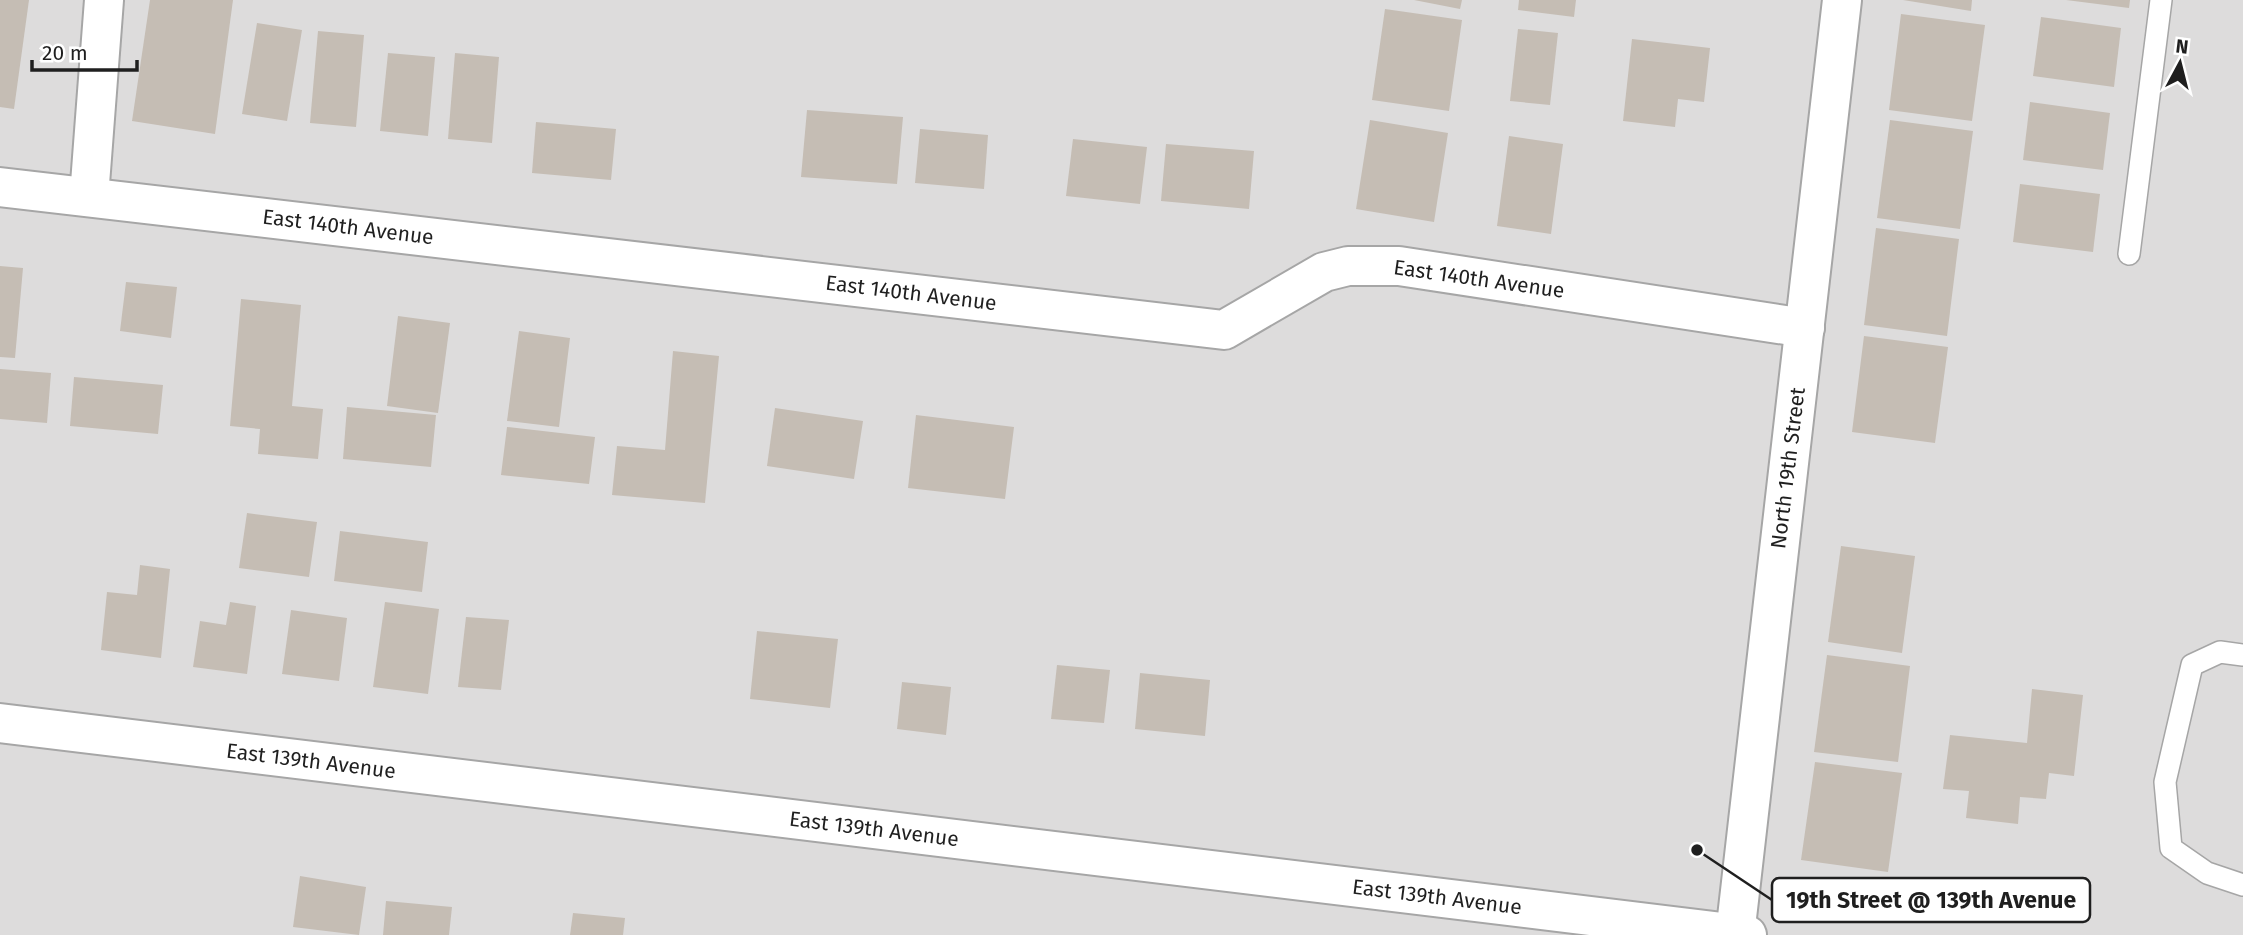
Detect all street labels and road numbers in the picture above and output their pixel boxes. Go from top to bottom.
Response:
street label: East 140th Avenue [261,204,435,250]
street label: East 140th Avenue [1392,254,1566,304]
street label: East 140th Avenue [824,270,998,316]
street label: North 19th Street [1765,385,1811,550]
street label: East 139th Avenue [225,738,397,784]
street label: East 139th Avenue [788,806,960,852]
street label: East 139th Avenue [1351,874,1523,920]

